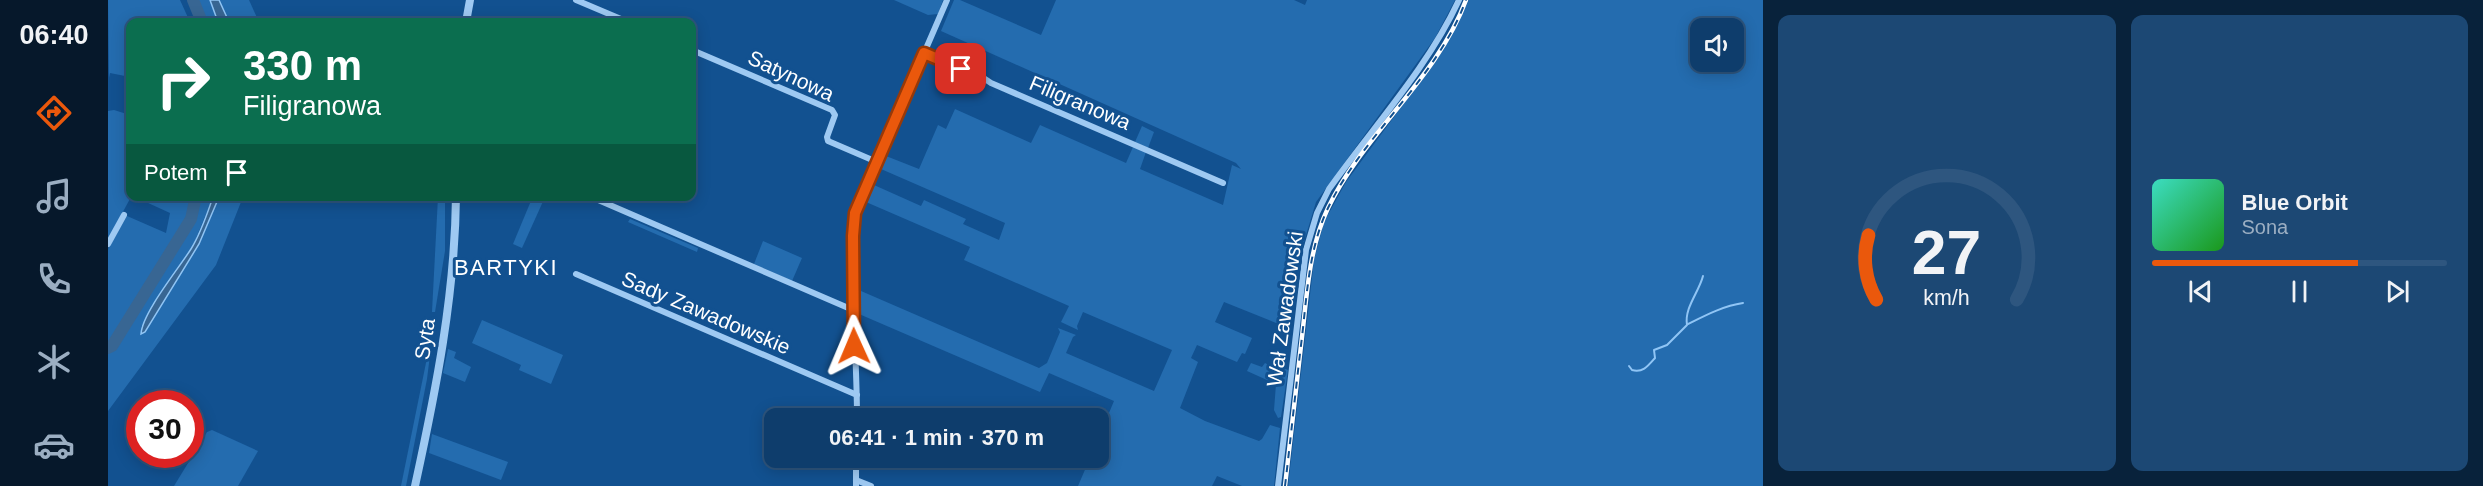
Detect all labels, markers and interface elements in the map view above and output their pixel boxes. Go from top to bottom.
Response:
map controls [1690,18,1744,72]
button: sound [1690,18,1744,72]
text: 06:40 [19,20,89,50]
icon: right [144,42,222,120]
text: 330 m [243,42,362,89]
pin [935,43,986,94]
street label: Satynowa [745,46,838,106]
icon: arrive [944,52,977,85]
street label: Filigranowa [1026,71,1134,134]
text: Filigranowa [243,91,381,121]
icon: directions [33,92,75,134]
icon: arrive [220,156,253,189]
text: Potem [144,160,208,185]
icon: music [33,175,75,217]
text: Blue Orbit [2242,190,2348,215]
text: Sona [2242,216,2288,238]
text: 27 [1912,218,1981,287]
street label: Wał Zawadowski [1262,230,1307,388]
district label: BARTYKI [454,255,558,280]
icon: phone [33,258,75,300]
street label: Sady Zawadowskie [618,267,794,358]
icon: previous [2184,275,2217,308]
icon: pause [2283,275,2316,308]
icon: next [2381,275,2414,308]
text: km/h [1924,286,1970,310]
position arrow [822,314,886,378]
street label: Syta [410,316,439,361]
icon: climate [33,341,75,383]
speed limit sign: 30 [126,390,204,468]
icon: car [33,424,75,466]
text: 06:41 · 1 min · 370 m [829,425,1044,450]

